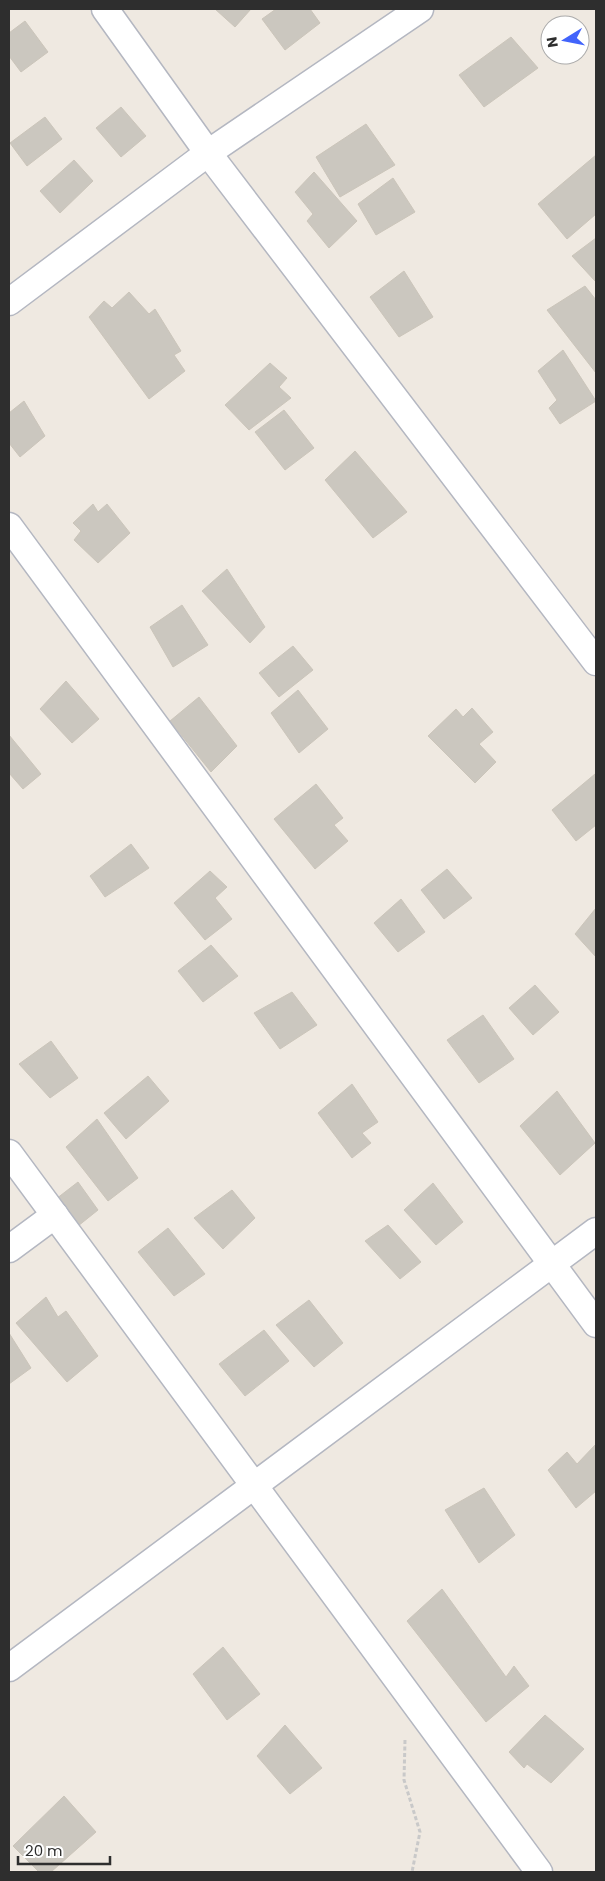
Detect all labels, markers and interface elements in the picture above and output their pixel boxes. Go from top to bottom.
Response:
north arrow [540,15,590,65]
text: N [541,35,563,49]
scale bar [18,1834,110,1866]
text: 20 m [25,1840,63,1861]

